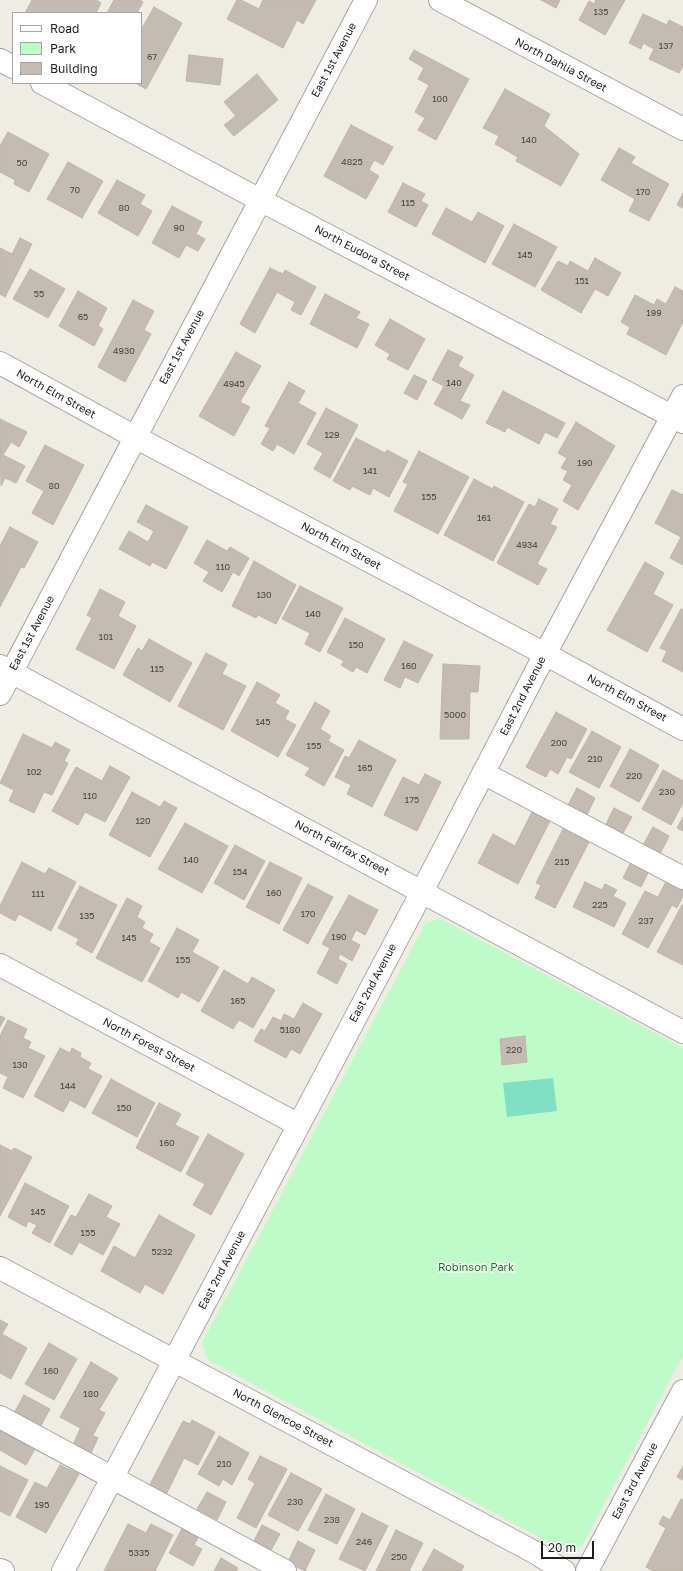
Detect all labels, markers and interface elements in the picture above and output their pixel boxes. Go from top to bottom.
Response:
house number: 135 [594,7,608,17]
legend [12,12,142,84]
street label: East 1st Avenue [309,20,359,100]
text: Road [50,21,79,36]
street label: North Dahlia Street [513,35,609,95]
text: Park [50,41,76,56]
house number: 137 [659,41,673,51]
house number: 67 [147,52,157,62]
text: Building [50,61,98,76]
house number: 100 [432,94,448,104]
house number: 140 [521,135,537,145]
house number: 4825 [341,157,363,167]
house number: 50 [17,158,27,168]
house number: 70 [70,185,80,195]
house number: 170 [636,187,650,197]
house number: 115 [401,198,415,208]
house number: 80 [118,203,130,213]
street label: North Eudora Street [312,222,412,284]
house number: 90 [173,223,185,233]
house number: 145 [517,250,533,260]
house number: 151 [575,276,589,286]
house number: 55 [34,289,44,299]
street label: East 1st Avenue [157,307,207,387]
house number: 199 [646,308,662,318]
house number: 65 [78,312,88,322]
house number: 4930 [113,346,135,356]
street label: North Elm Street [14,367,98,421]
house number: 140 [446,378,462,388]
house number: 4945 [223,379,245,389]
house number: 129 [324,430,340,440]
house number: 190 [577,458,593,468]
house number: 141 [363,466,377,476]
house number: 80 [48,481,60,491]
house number: 155 [422,492,436,502]
house number: 161 [477,513,491,523]
street label: North Elm Street [299,519,383,573]
house number: 4934 [516,540,538,550]
house number: 110 [216,562,230,572]
house number: 130 [256,590,272,600]
street label: East 1st Avenue [7,593,57,673]
house number: 140 [305,609,321,619]
house number: 101 [99,632,113,642]
house number: 150 [348,640,364,650]
street label: East 2nd Avenue [497,654,549,738]
house number: 160 [401,661,417,671]
house number: 115 [150,664,164,674]
street label: North Elm Street [585,671,669,725]
house number: 5000 [444,710,466,720]
house number: 145 [255,717,271,727]
house number: 200 [551,738,567,748]
house number: 155 [307,741,321,751]
house number: 210 [587,754,603,764]
house number: 165 [357,763,373,773]
house number: 102 [26,767,42,777]
house number: 220 [626,771,642,781]
house number: 230 [659,787,675,797]
house number: 110 [83,791,97,801]
house number: 175 [405,795,419,805]
house number: 120 [135,816,151,826]
street label: North Fairfax Street [293,818,391,878]
house number: 140 [183,855,199,865]
house number: 215 [555,857,569,867]
house number: 154 [232,867,248,877]
house number: 160 [266,888,282,898]
house number: 111 [31,889,45,899]
house number: 225 [592,900,608,910]
house number: 170 [301,909,315,919]
house number: 135 [80,911,94,921]
house number: 237 [638,916,654,926]
house number: 190 [331,932,347,942]
house number: 145 [121,933,137,943]
street label: East 2nd Avenue [347,941,399,1025]
house number: 155 [176,955,190,965]
house number: 165 [230,996,246,1006]
street label: North Forest Street [101,1015,197,1075]
house number: 5180 [280,1025,300,1035]
house number: 220 [506,1045,522,1055]
house number: 130 [12,1060,28,1070]
house number: 144 [60,1081,76,1091]
house number: 150 [116,1103,132,1113]
house number: 160 [159,1138,175,1148]
house number: 145 [30,1207,46,1217]
house number: 155 [81,1228,95,1238]
street label: East 2nd Avenue [196,1228,248,1312]
house number: 5232 [152,1247,172,1257]
park label: Robinson Park [438,1261,514,1275]
house number: 160 [43,1366,59,1376]
street label: North Glencoe Street [230,1386,336,1450]
house number: 180 [83,1389,99,1399]
street label: East 3rd Avenue [609,1440,661,1522]
house number: 210 [216,1459,232,1469]
house number: 230 [287,1497,303,1507]
house number: 195 [34,1500,50,1510]
house number: 238 [324,1515,340,1525]
scale bar [543,1533,596,1559]
house number: 246 [356,1537,372,1547]
text: 20 m [548,1540,576,1555]
house number: 5335 [129,1548,149,1558]
house number: 250 [391,1552,407,1562]

